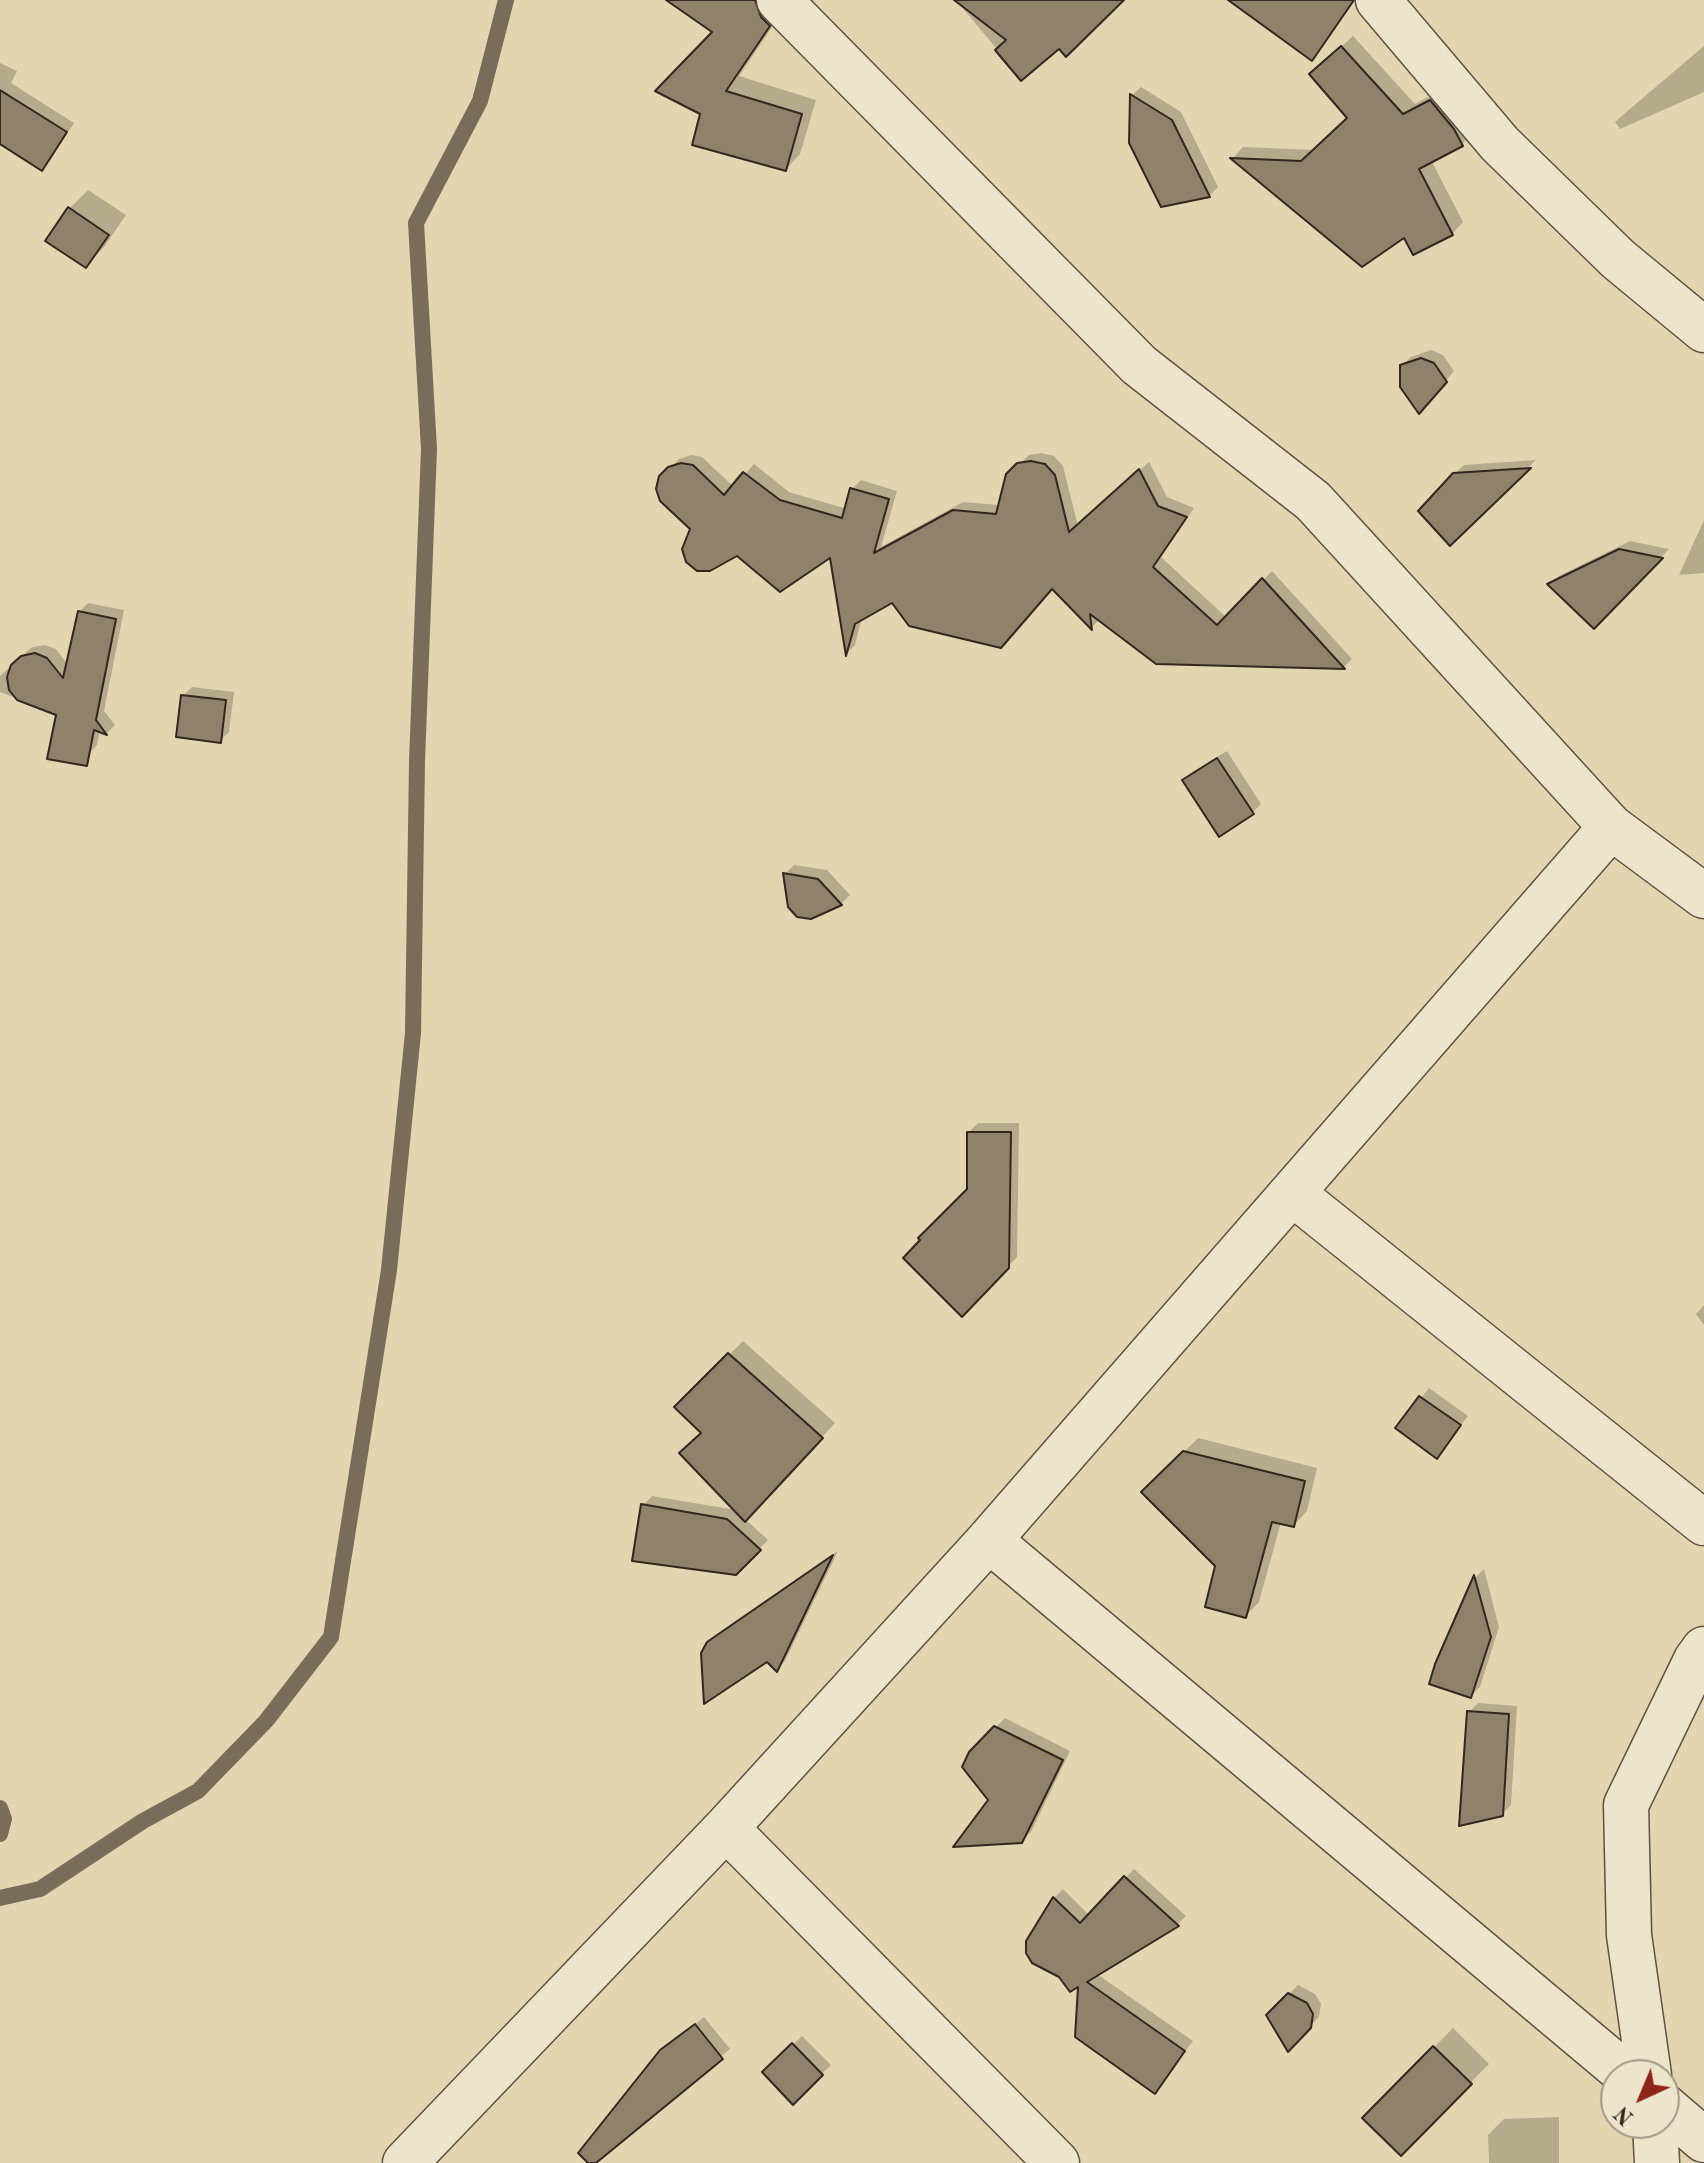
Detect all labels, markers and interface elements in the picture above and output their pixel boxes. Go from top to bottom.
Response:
north arrow [1600,2059,1680,2139]
text: N [1611,2101,1638,2129]

